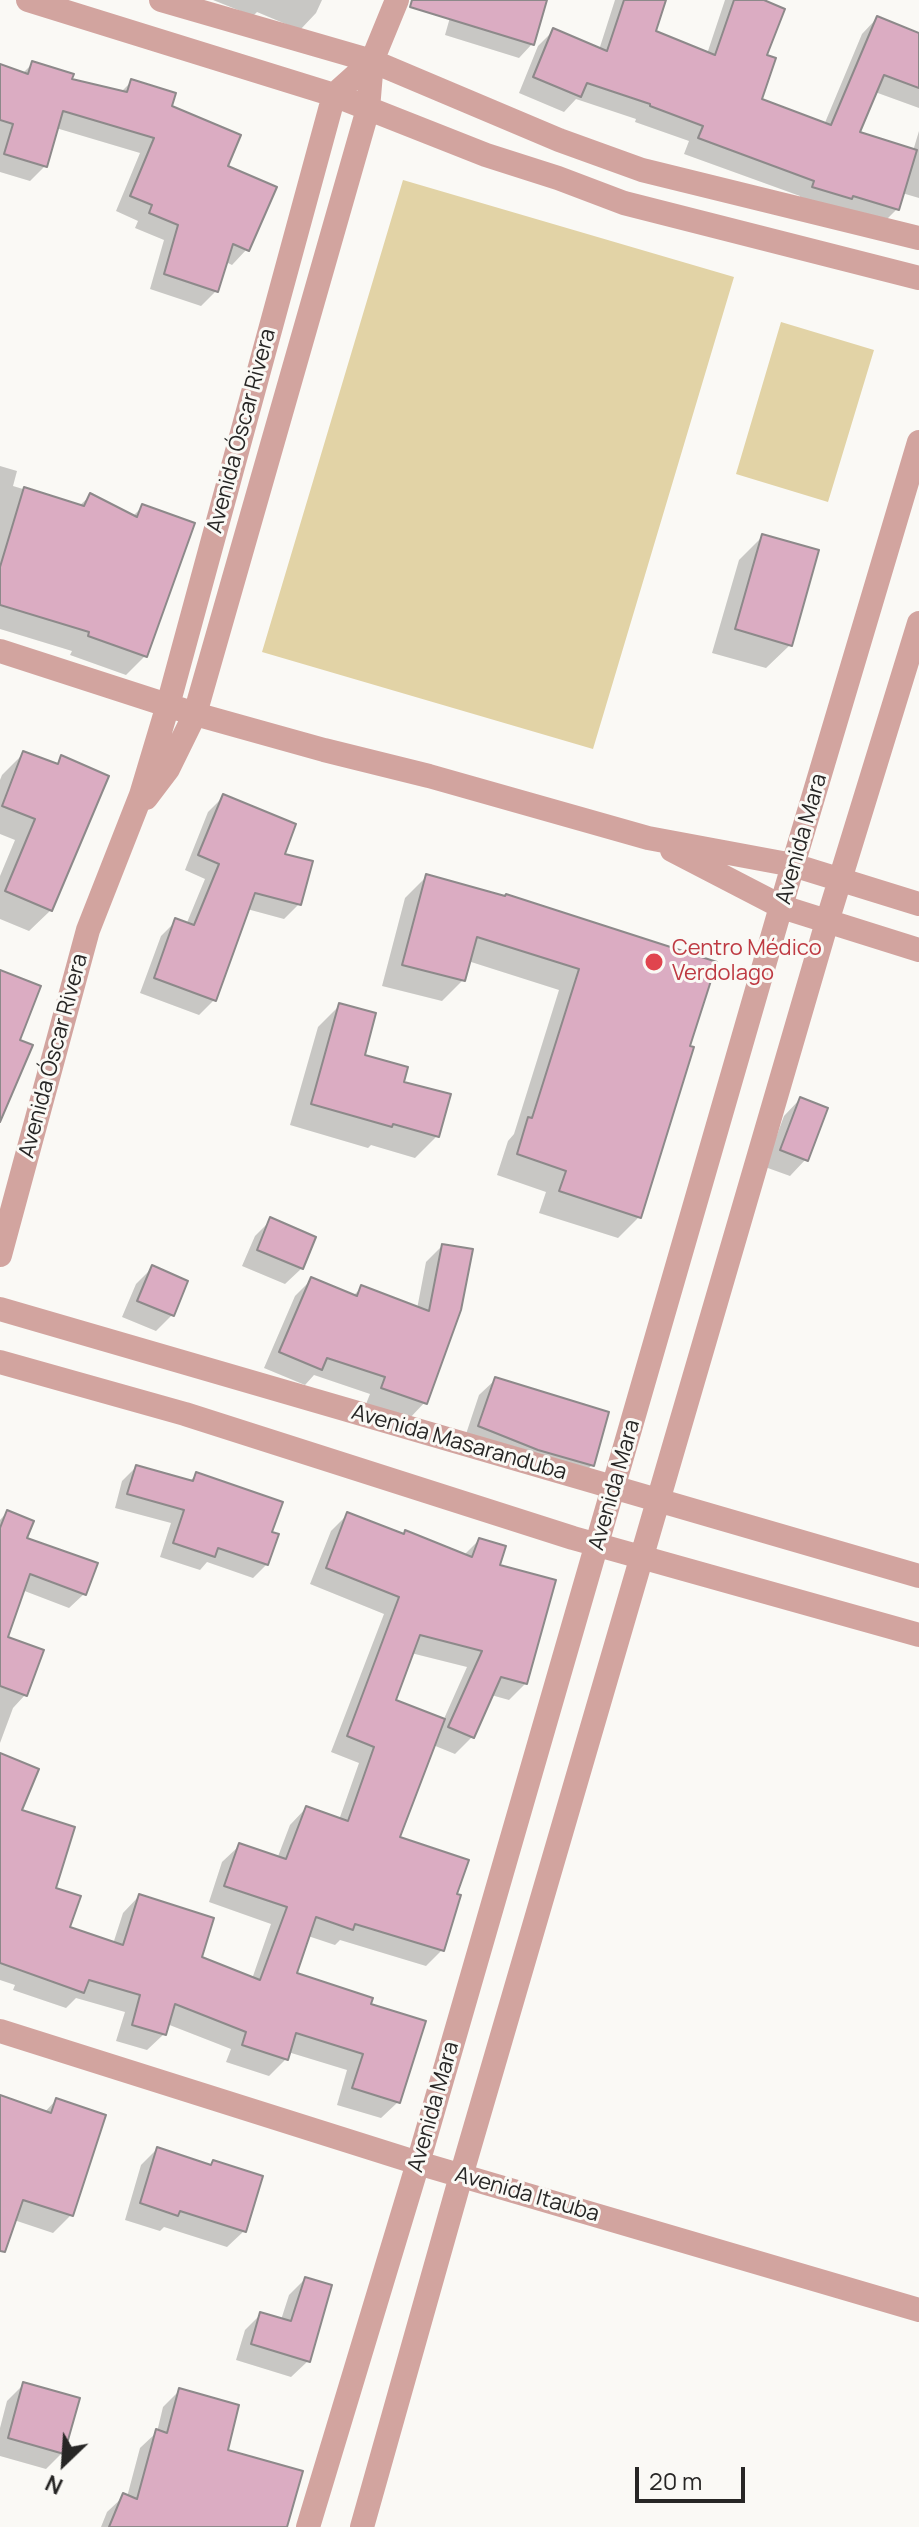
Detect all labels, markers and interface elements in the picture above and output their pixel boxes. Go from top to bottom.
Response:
street label: Avenida Óscar Rivera [202,326,282,536]
street label: Avenida Mara [771,771,833,907]
place label: Centro Médico Verdolago [672,936,822,988]
street label: Avenida Óscar Rivera [14,951,94,1161]
marker: Centro Médico Verdolago [643,951,665,973]
street label: Avenida Masaranduba [348,1400,570,1486]
street label: Avenida Mara [584,1417,646,1553]
street label: Avenida Mara [403,2039,465,2175]
street label: Avenida Itauba [452,2162,602,2228]
north arrow [24,2423,104,2503]
scale bar [639,2451,749,2501]
text: 20 m [649,2464,702,2497]
text: N [40,2468,67,2502]

